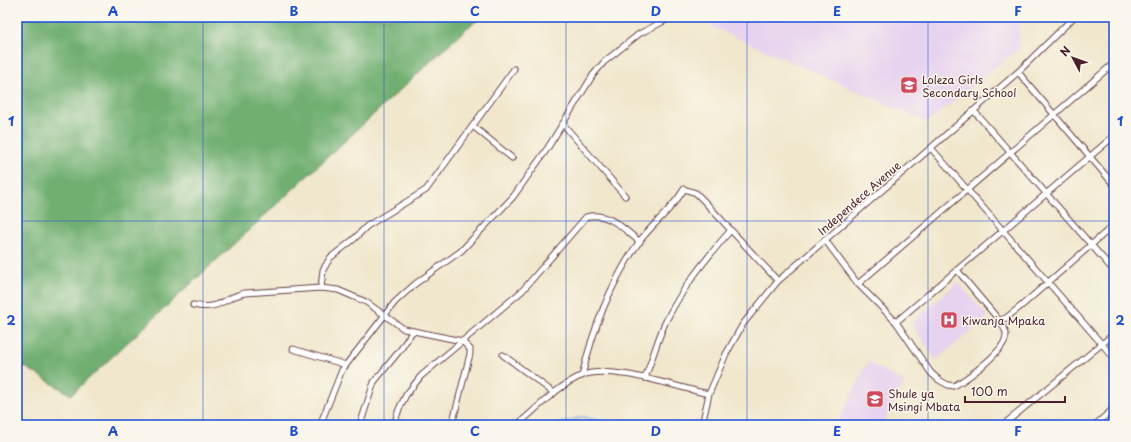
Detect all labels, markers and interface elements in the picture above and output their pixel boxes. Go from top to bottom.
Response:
text: A [108,1,118,20]
text: B [290,1,299,20]
text: C [470,1,480,20]
text: D [651,1,661,20]
text: E [833,1,841,20]
text: F [1014,1,1022,20]
north arrow [1053,38,1093,78]
text: N [1056,42,1075,60]
place label: Loleza Girls Secondary School [922,71,1016,101]
school or university icon: Loleza Girls Secondary School [899,75,919,95]
text: 1 [8,111,14,130]
text: 1 [1117,111,1123,130]
street label: Independece Avenue [814,157,904,239]
text: 2 [6,310,16,329]
hospital icon: Kiwanja Mpaka [939,310,959,330]
text: 2 [1115,310,1125,329]
place label: Kiwanja Mpaka [962,312,1045,329]
scale bar [965,378,1065,404]
text: 100 m [971,382,1008,400]
place label: Shule ya Msingi Mbata [888,385,960,415]
school or university icon: Shule ya Msingi Mbata [865,389,885,409]
text: A [108,421,118,440]
text: B [290,421,299,440]
text: C [470,421,480,440]
text: D [651,421,661,440]
text: E [833,421,841,440]
text: F [1014,421,1022,440]

